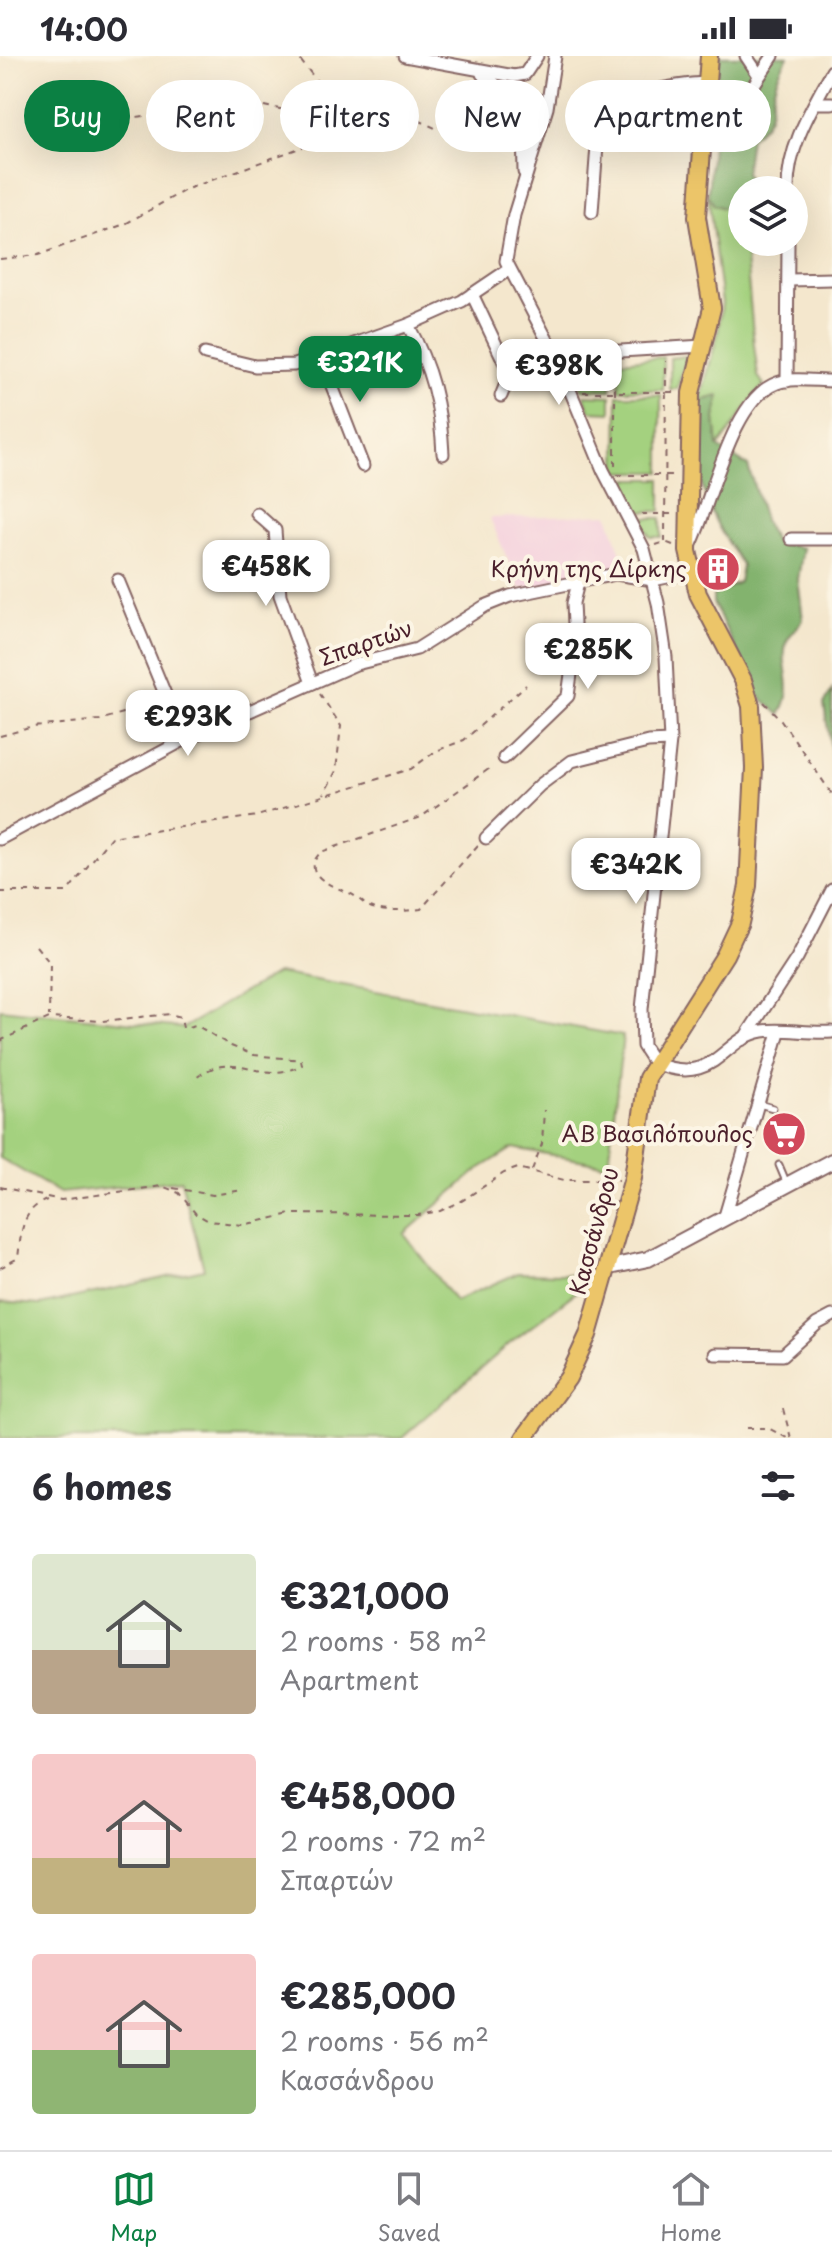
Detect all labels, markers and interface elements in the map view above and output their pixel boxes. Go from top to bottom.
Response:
text: 14:00 [40,6,128,51]
chip: Buy [24,80,130,152]
chip: Rent [146,80,264,152]
chip: Filters [280,80,419,152]
chip: New [435,80,549,152]
chip: Apartment [565,80,771,152]
map controls [728,176,808,256]
button: layers [728,176,808,256]
pin: €321K [304,336,416,404]
pin: €398K [503,339,615,407]
text: €321K [317,342,403,381]
text: €398K [515,345,603,384]
pin: €458K [210,540,322,608]
building icon: Κρήνη της Δίρκης [694,545,742,593]
text: €458K [221,546,311,585]
place label: Κρήνη της Δίρκης [491,551,687,584]
street label: Σπαρτών [314,610,417,673]
pin: €285K [532,623,644,691]
text: €285K [543,629,633,668]
pin: €293K [132,690,244,758]
text: €293K [144,696,232,735]
pin: €342K [580,838,692,906]
text: €342K [589,844,683,883]
supermarket icon: ΑΒ Βασιλόπουλος [760,1110,808,1158]
place label: ΑΒ Βασιλόπουλος [561,1116,753,1149]
street label: Κασσάνδρου [560,1163,625,1298]
text: 6 homes [32,1460,172,1512]
icon: filters [756,1464,800,1508]
text: €321,000 [280,1569,449,1621]
icon: home [96,1586,192,1682]
text: 2 rooms · 58 m² [280,1621,487,1660]
text: Apartment [280,1660,419,1699]
text: €458,000 [280,1769,455,1821]
icon: home [96,1786,192,1882]
text: 2 rooms · 72 m² [280,1821,486,1860]
text: Σπαρτών [280,1860,394,1899]
text: €285,000 [280,1969,456,2021]
icon: home [96,1986,192,2082]
text: 2 rooms · 56 m² [280,2021,489,2060]
text: Κασσάνδρου [280,2060,435,2099]
tab: Map [110,2167,157,2248]
tab: Saved [378,2167,440,2248]
tab: Home [661,2167,722,2248]

